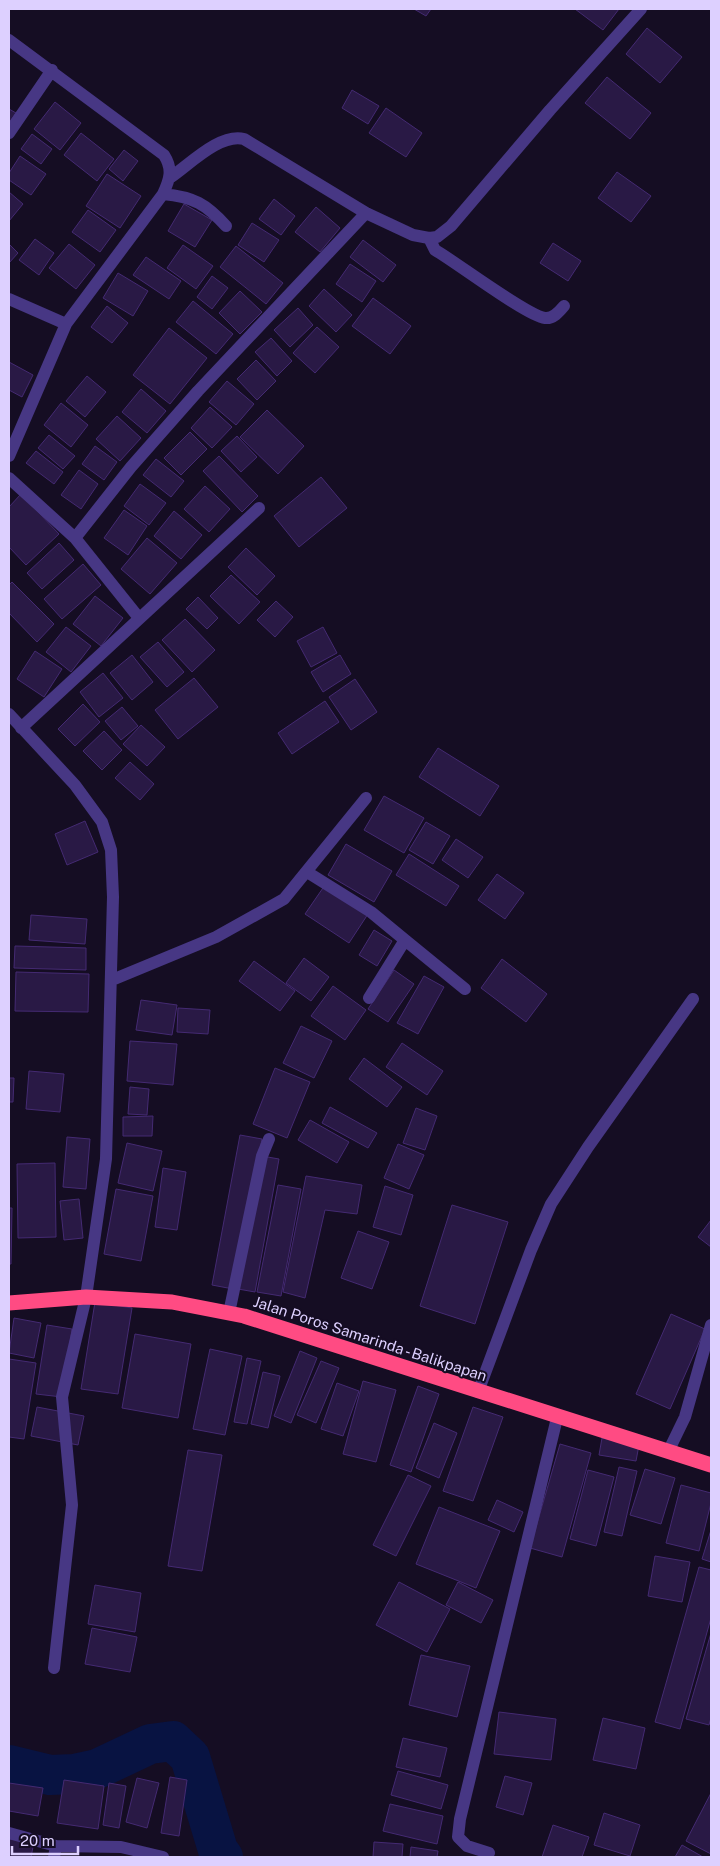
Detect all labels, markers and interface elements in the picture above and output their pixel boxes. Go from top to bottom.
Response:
street label: Jalan Poros Samarinda - Balikpapan [251,1293,489,1384]
scale bar [12,1824,79,1856]
text: 20 m [20,1832,55,1849]

